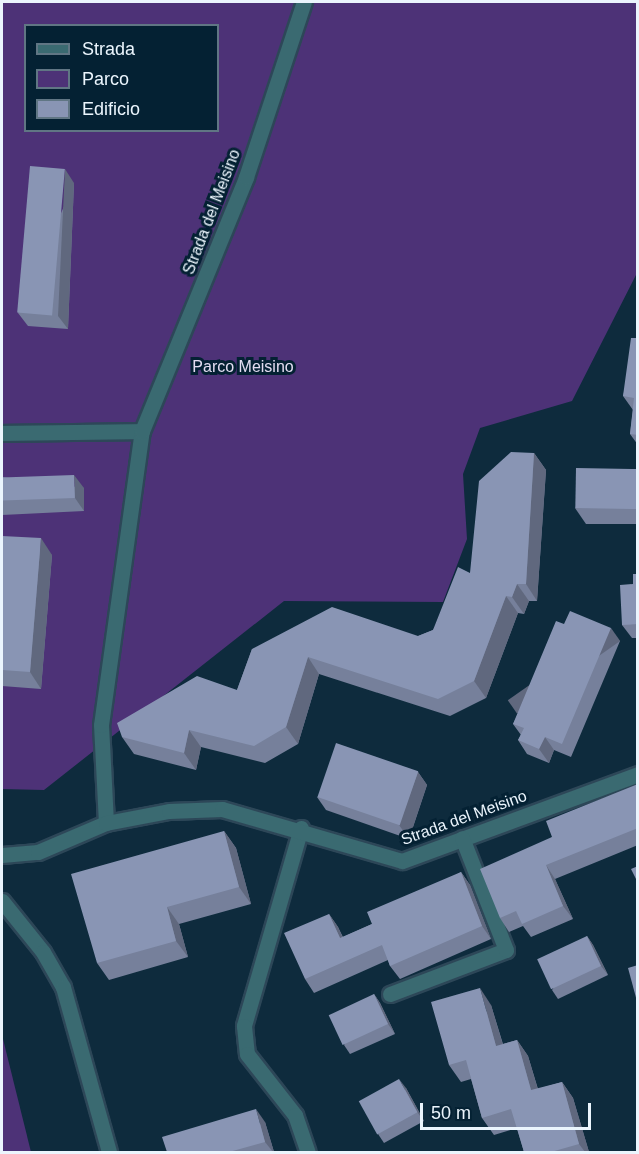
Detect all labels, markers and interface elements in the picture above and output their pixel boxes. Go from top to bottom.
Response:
legend [24,24,219,132]
text: Strada [82,39,135,59]
text: Parco [82,69,129,89]
text: Edificio [82,99,140,119]
street label: Strada del Meisino [179,147,245,277]
park label: Parco Meisino [192,357,294,377]
street label: Strada del Meisino [398,786,530,850]
scale bar [423,1091,594,1129]
text: 50 m [431,1103,471,1123]

